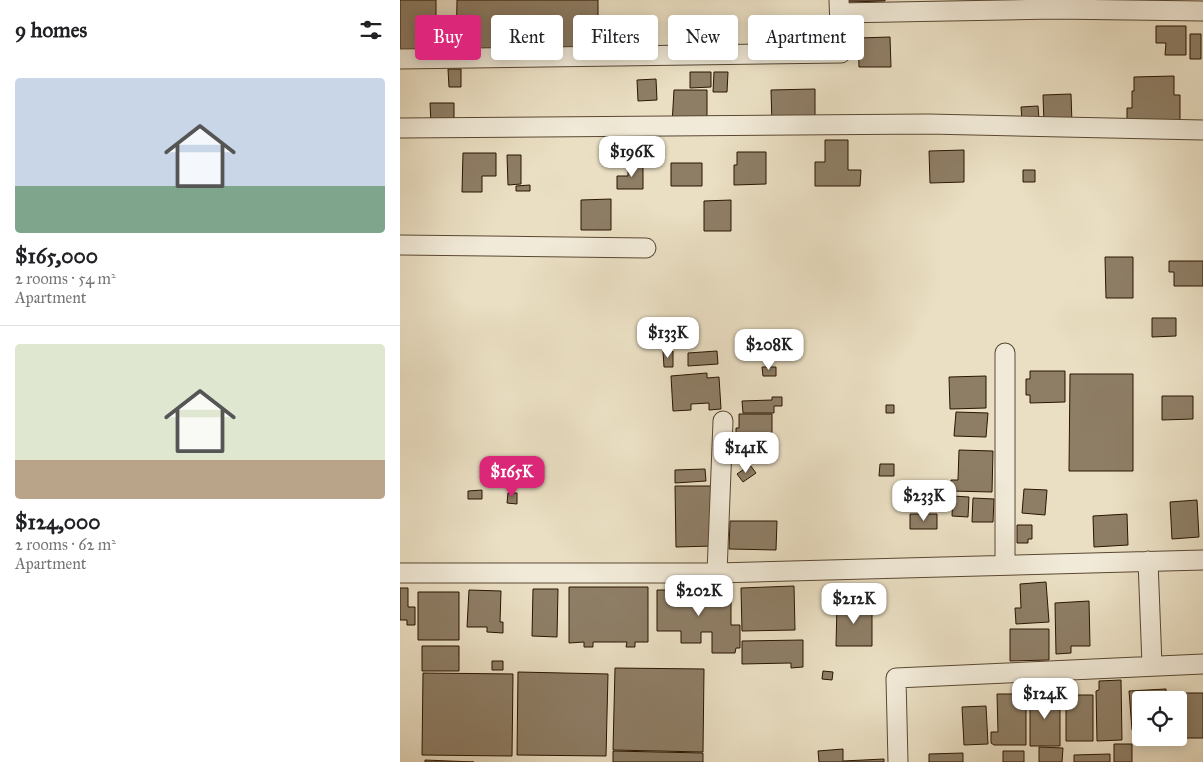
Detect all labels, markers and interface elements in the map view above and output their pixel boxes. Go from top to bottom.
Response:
chip: Buy [415,15,481,60]
chip: Rent [491,15,563,60]
chip: Filters [573,15,658,60]
chip: New [668,15,738,60]
chip: Apartment [748,15,864,60]
icon: filters [357,16,385,44]
text: 9 homes [15,17,87,43]
icon: home [155,111,245,201]
pin: $196K [597,136,667,178]
text: $196K [610,142,654,161]
text: $165,000 [15,243,98,269]
text: 2 rooms · 54 m² [15,269,116,288]
text: Apartment [15,288,87,307]
pin: $133K [633,316,703,359]
text: $133K [648,323,688,342]
pin: $208K [734,328,804,371]
text: $208K [746,335,792,354]
icon: home [155,376,245,466]
pin: $141K [711,432,781,474]
text: $141K [725,438,767,457]
pin: $165K [477,456,547,498]
text: $165K [491,462,533,481]
pin: $233K [889,480,959,522]
text: $233K [903,486,945,505]
text: $124,000 [15,509,101,535]
text: 2 rooms · 62 m² [15,535,116,554]
text: Apartment [15,554,87,573]
pin: $202K [664,574,734,617]
text: $202K [676,581,722,600]
pin: $212K [819,582,889,625]
text: $212K [832,589,876,608]
pin: $124K [1010,678,1080,720]
text: $124K [1023,684,1067,703]
map controls [1132,691,1187,746]
button: locate [1132,691,1187,746]

